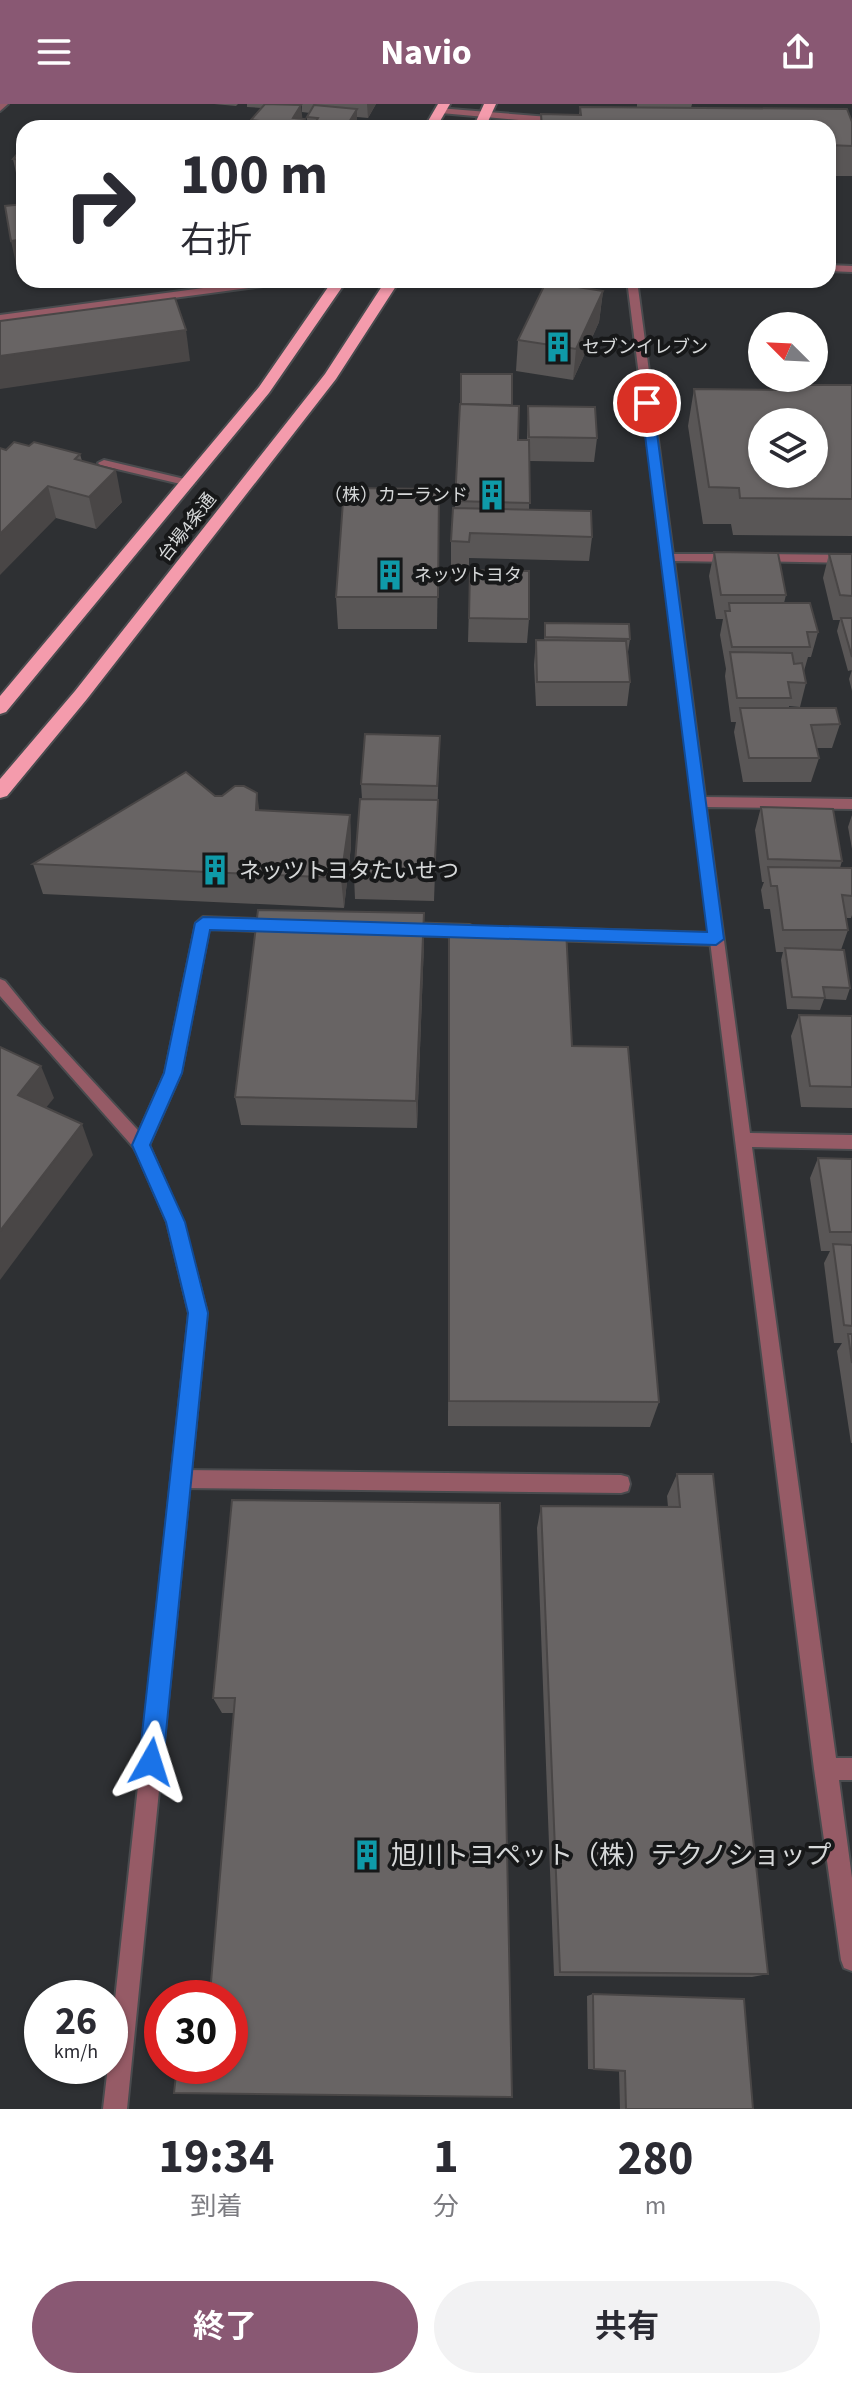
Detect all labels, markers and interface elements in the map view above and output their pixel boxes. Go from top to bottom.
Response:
text: Navio [380,27,472,78]
icon: menu [32,30,76,74]
icon: share [776,30,820,74]
text: 100 m [180,136,328,215]
icon: right [48,152,152,256]
text: 右折 [180,215,252,266]
north arrow [748,312,828,392]
map controls [748,312,828,488]
building icon: セブンイレブン [541,330,575,364]
place label: セブンイレブン [582,335,708,360]
pin [613,369,681,437]
icon: arrive [625,381,669,425]
button: layers [748,408,828,488]
building icon: （株）カーランド [475,478,509,512]
place label: （株）カーランド [324,483,468,508]
street label: 台場4条通 [153,488,222,567]
building icon: ネッツトヨタ [373,558,407,592]
place label: ネッツトヨタ [414,563,522,588]
building icon: ネッツトヨタたいせつ [198,853,232,887]
place label: ネッツトヨタたいせつ [239,855,459,887]
position arrow [109,1720,193,1804]
place label: 旭川トヨペット（株）テクノショップ [391,1837,831,1874]
building icon: 旭川トヨペット（株）テクノショップ [350,1838,384,1872]
speed limit sign: 30 [144,1980,248,2084]
text: 26 [55,1993,97,2050]
text: km/h [54,2038,98,2066]
text: 19:34 [159,2123,274,2191]
text: 1 [433,2123,459,2191]
text: 280 [617,2125,693,2193]
text: m [645,2187,666,2224]
text: 到着 [190,2188,242,2225]
text: 分 [433,2188,459,2225]
button: 終了 [32,2281,418,2373]
button: 共有 [434,2281,820,2373]

